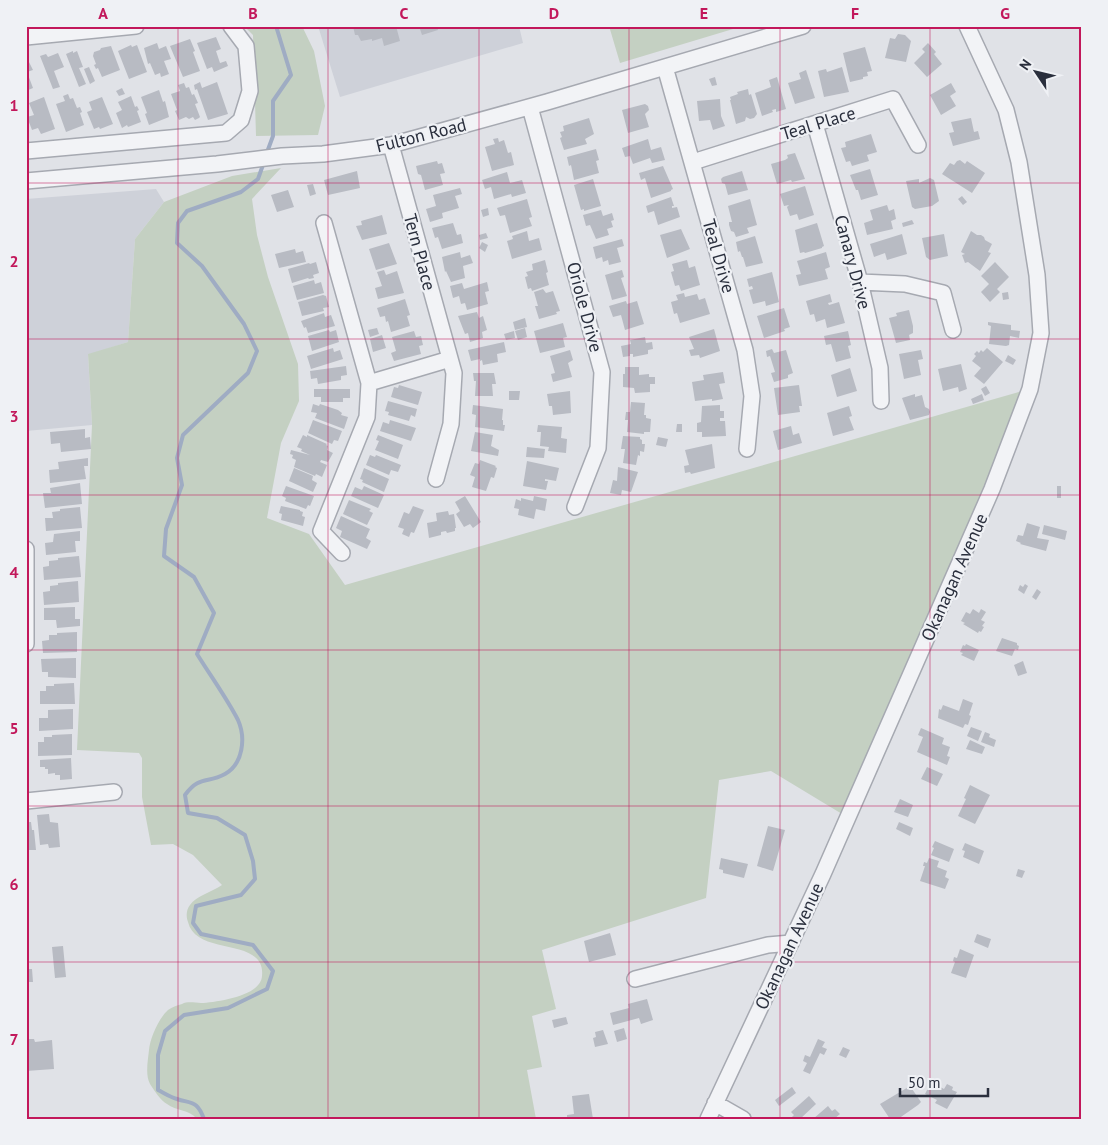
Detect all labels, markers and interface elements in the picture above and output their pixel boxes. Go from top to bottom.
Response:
text: A [98,3,108,23]
text: B [248,3,258,23]
text: C [400,3,409,23]
text: D [549,3,559,23]
text: E [700,3,708,23]
text: F [851,3,859,23]
text: G [1000,3,1010,23]
north arrow [1010,48,1060,98]
text: N [1015,56,1035,73]
text: 1 [9,95,19,115]
street label: Teal Place [778,101,858,145]
street label: Fulton Road [373,113,469,157]
street label: Tern Place [399,211,441,293]
street label: Canary Drive [829,212,877,312]
street label: Teal Drive [697,216,741,296]
text: 2 [9,251,19,271]
street label: Oriole Drive [562,259,608,355]
text: 3 [9,406,19,426]
street label: Okanagan Avenue [916,510,992,644]
text: 4 [9,562,19,582]
text: 5 [9,718,19,738]
text: 6 [9,874,19,894]
street label: Okanagan Avenue [750,879,828,1013]
text: 7 [9,1029,19,1049]
scale bar [900,1065,988,1097]
text: 50 m [908,1073,941,1092]

